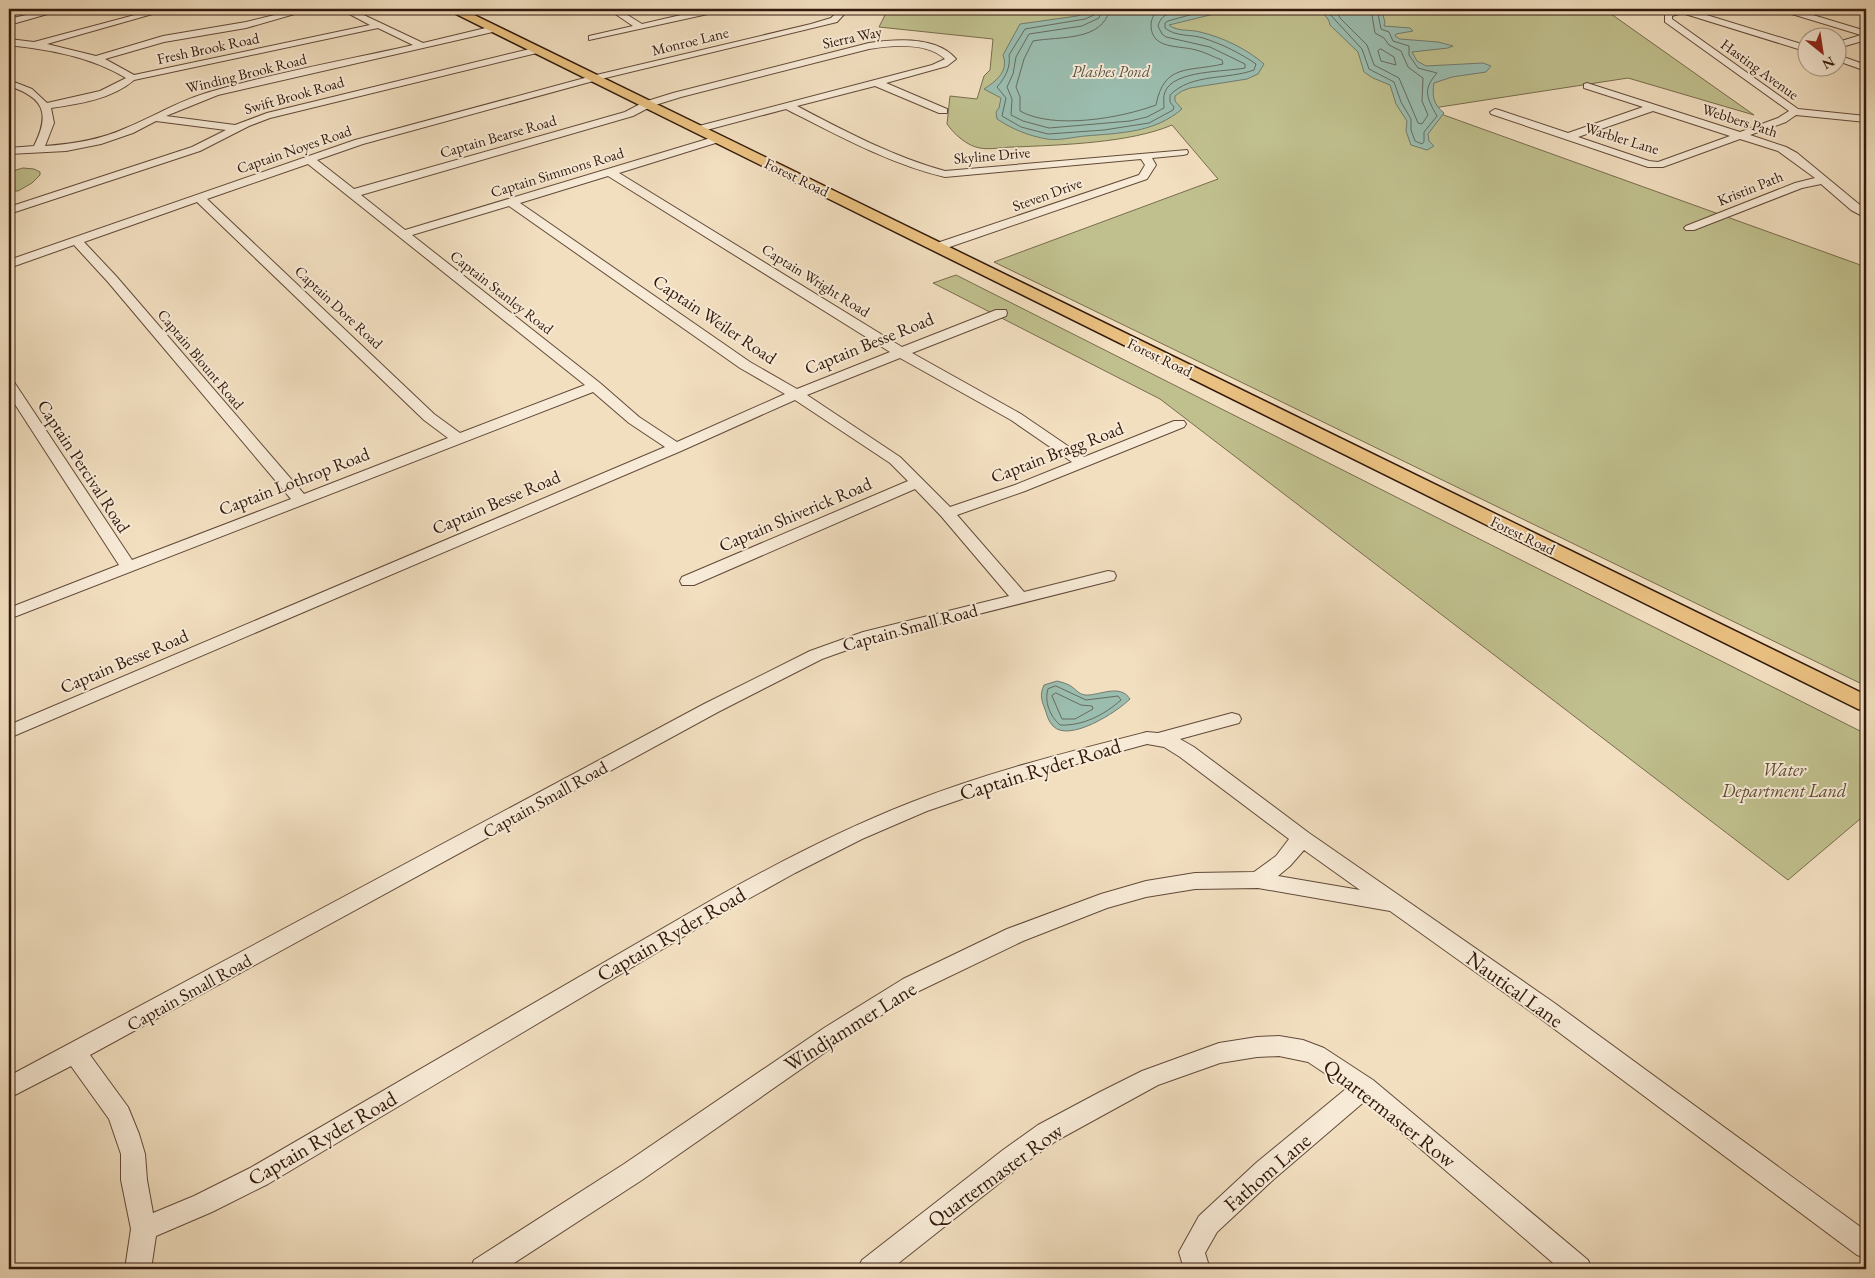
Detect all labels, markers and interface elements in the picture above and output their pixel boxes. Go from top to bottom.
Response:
street label: Sierra Way [821,21,884,53]
street label: Monroe Lane [650,22,730,60]
street label: Fresh Brook Road [155,28,261,68]
north arrow [1798,28,1848,78]
street label: Hasting Avenue [1717,34,1803,104]
street label: Winding Brook Road [184,49,309,97]
text: N [1819,53,1838,74]
water label: Plashes Pond [1072,61,1151,82]
street label: Swift Brook Road [242,72,347,118]
street label: Webbers Path [1700,99,1780,141]
street label: Captain Bearse Road [437,110,559,162]
street label: Warbler Lane [1583,118,1662,158]
street label: Captain Noyes Road [234,120,354,178]
street label: Skyline Drive [953,142,1031,168]
street label: Captain Simmons Road [488,143,626,201]
street label: Forest Road [762,153,833,201]
street label: Kristin Path [1714,166,1786,210]
street label: Steven Drive [1010,173,1084,215]
street label: Captain Wright Road [758,239,874,321]
street label: Captain Stanley Road [447,246,558,338]
street label: Captain Dore Road [291,261,387,353]
street label: Captain Weiler Road [649,269,782,369]
street label: Captain Blount Road [154,305,249,413]
street label: Captain Besse Road [801,306,938,379]
street label: Forest Road [1125,333,1196,381]
street label: Captain Percival Road [32,395,136,538]
street label: Captain Bragg Road [987,416,1127,488]
street label: Captain Lothrop Road [215,441,373,520]
street label: Captain Besse Road [428,464,564,539]
street label: Captain Shiverick Road [715,471,876,557]
street label: Forest Road [1488,511,1559,559]
street label: Captain Small Road [840,598,981,656]
street label: Captain Besse Road [56,623,192,698]
street label: Captain Ryder Road [956,732,1124,806]
street label: Captain Small Road [479,755,612,843]
park label: Water Department Land [1721,758,1847,803]
street label: Captain Ryder Road [592,880,750,987]
street label: Nautical Lane [1461,945,1569,1033]
street label: Captain Small Road [123,948,256,1036]
street label: Windjammer Lane [779,975,921,1077]
street label: Quartermaster Row [1318,1053,1462,1174]
street label: Captain Ryder Road [243,1084,401,1191]
street label: Quartermaster Row [922,1116,1069,1234]
street label: Fathom Lane [1218,1127,1316,1217]

